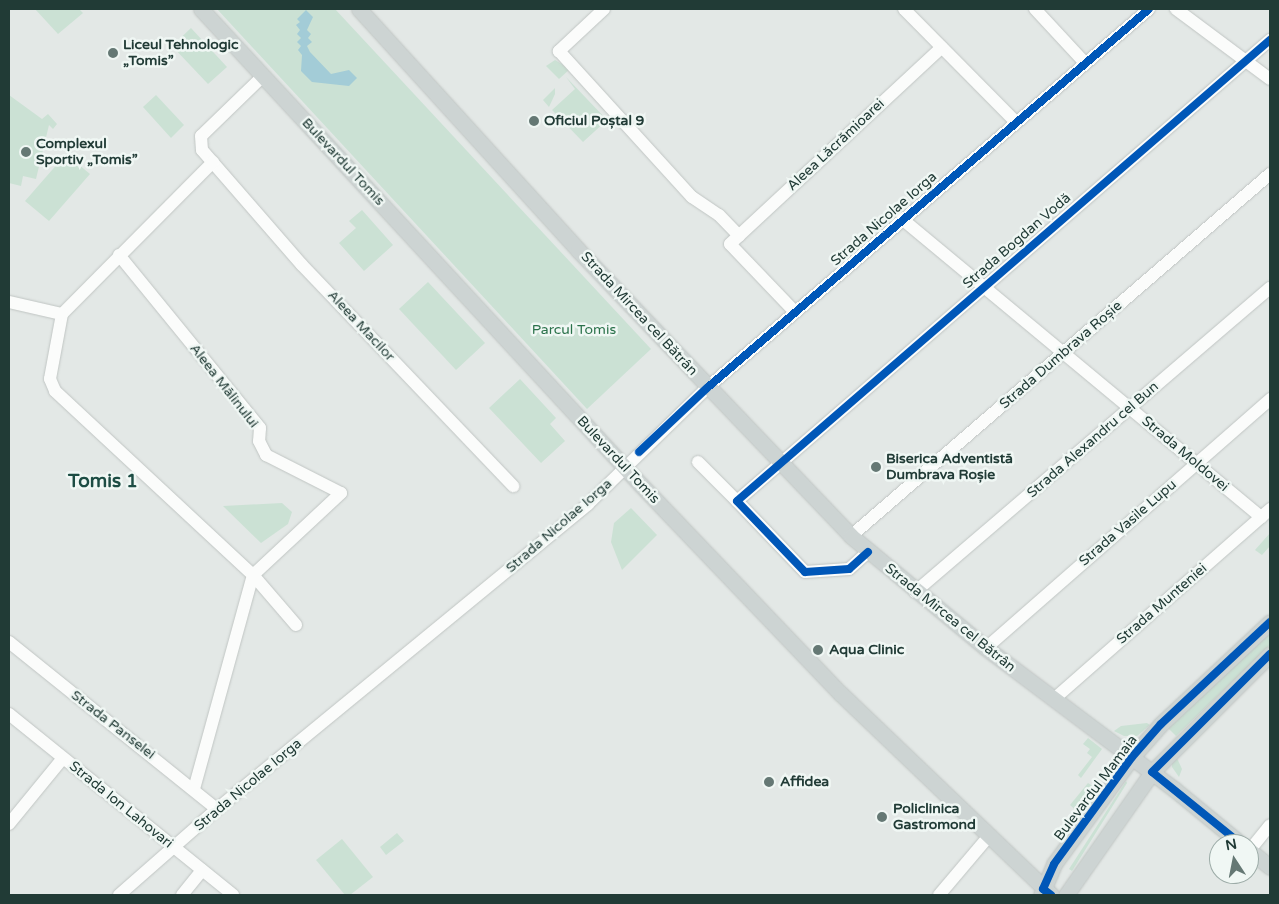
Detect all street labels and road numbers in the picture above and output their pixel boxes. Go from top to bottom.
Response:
street label: Aleea Lăcrămioarei [784,96,888,194]
street label: Bulevardul Tomis [298,115,388,209]
street label: Strada Nicolae Iorga [828,168,940,270]
street label: Strada Bogdan Vodă [960,190,1074,292]
street label: Strada Mircea cel Bătrân [577,249,701,379]
street label: Aleea Macilor [324,287,398,365]
street label: Strada Dumbrava Roșie [996,297,1126,413]
street label: Aleea Mălinului [186,341,262,431]
street label: Strada Alexandru cel Bun [1024,378,1162,502]
street label: Bulevardul Tomis [573,413,663,507]
street label: Strada Moldovei [1138,413,1232,495]
street label: Strada Nicolae Iorga [503,475,615,577]
street label: Strada Vasile Lupu [1076,476,1180,570]
street label: Strada Mircea cel Bătrân [881,560,1019,676]
street label: Strada Munteniei [1113,560,1211,648]
street label: Strada Panselei [68,687,158,763]
street label: Bulevardul Mamaia [1051,732,1141,844]
street label: Strada Nicolae Iorga [191,735,305,835]
street label: Strada Ion Lahovari [66,758,176,852]

